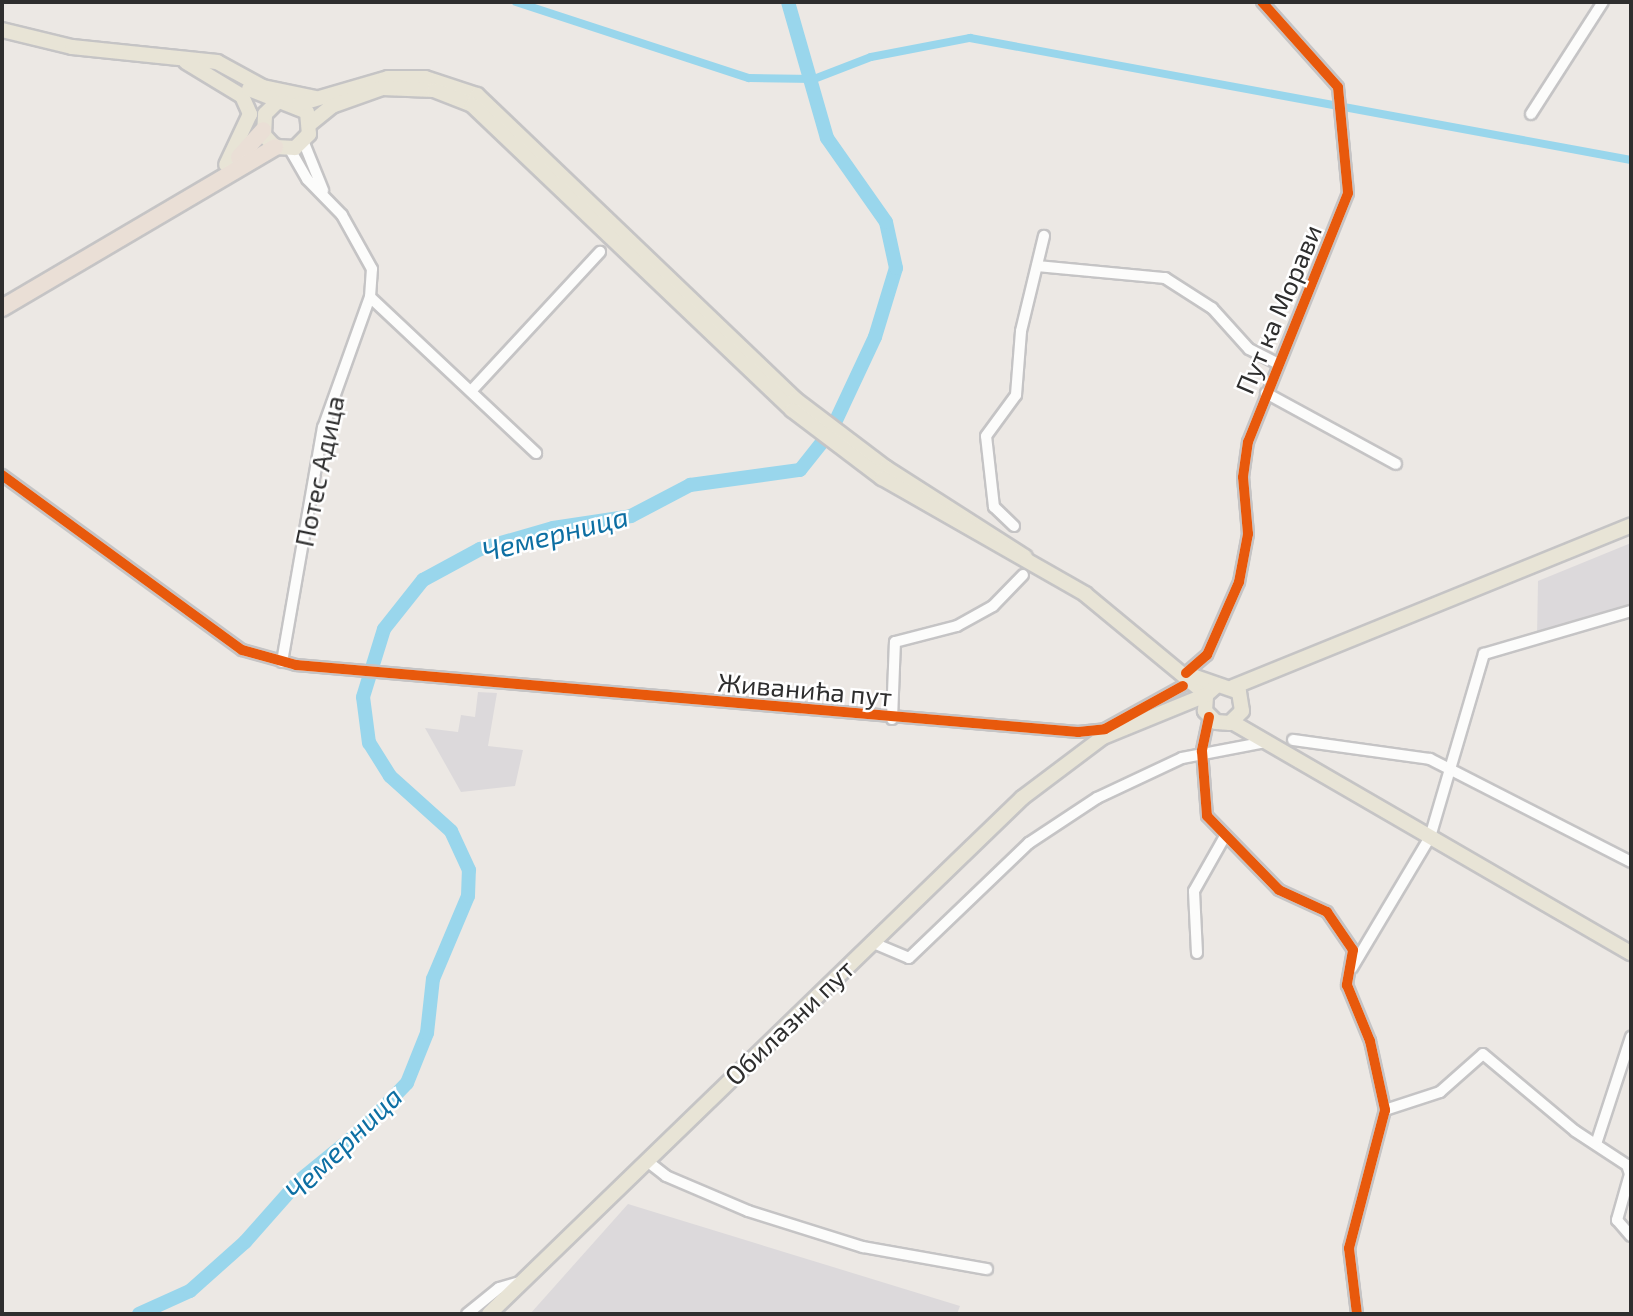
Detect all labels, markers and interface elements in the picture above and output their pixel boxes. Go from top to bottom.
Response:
street label: Пут ка Морави [1228,220,1328,398]
street label: Потес Адица [288,393,350,549]
water label: Чемерница [478,499,632,567]
street label: Живанића пут [717,666,893,712]
street label: Обилазни пут [718,953,860,1091]
water label: Чемерница [278,1079,408,1207]

